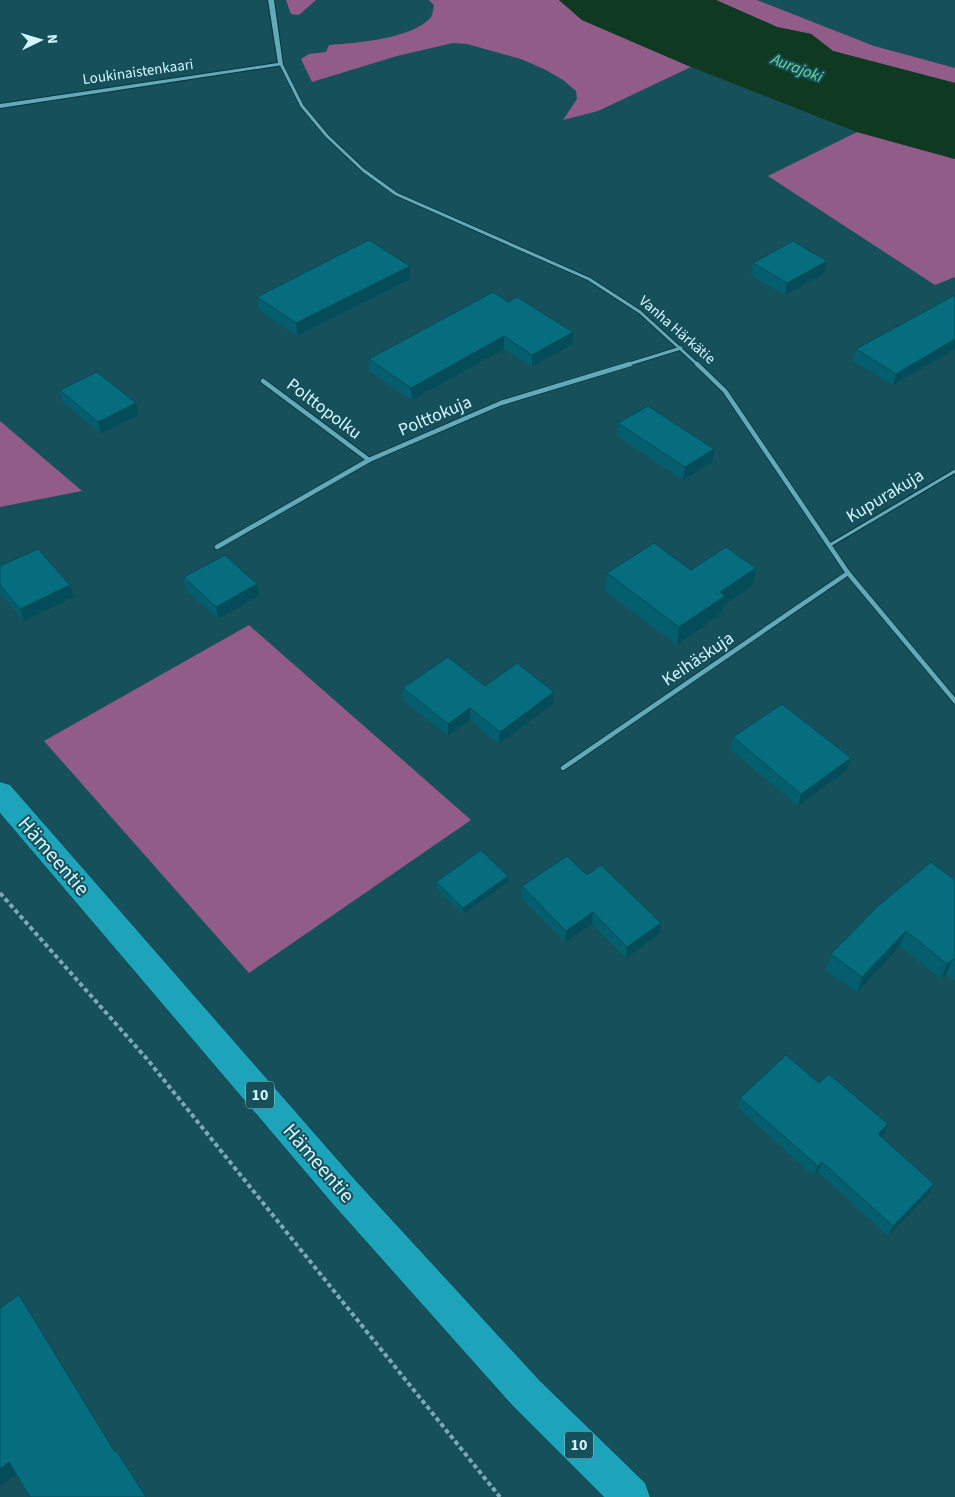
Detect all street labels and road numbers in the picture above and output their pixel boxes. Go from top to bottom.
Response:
street label: Loukinaistenkaari [81,54,195,90]
street label: Vanha Härkätie [634,291,720,369]
street label: Polttopolku [281,372,367,446]
street label: Polttokuja [394,389,476,443]
street label: Kupurakuja [841,463,929,529]
street label: Keihäskuja [657,626,739,692]
street label: Hämeentie [11,810,97,902]
road number: 10 [246,1082,274,1108]
street label: Hämeentie [276,1117,362,1209]
road number: 10 [565,1432,593,1458]

